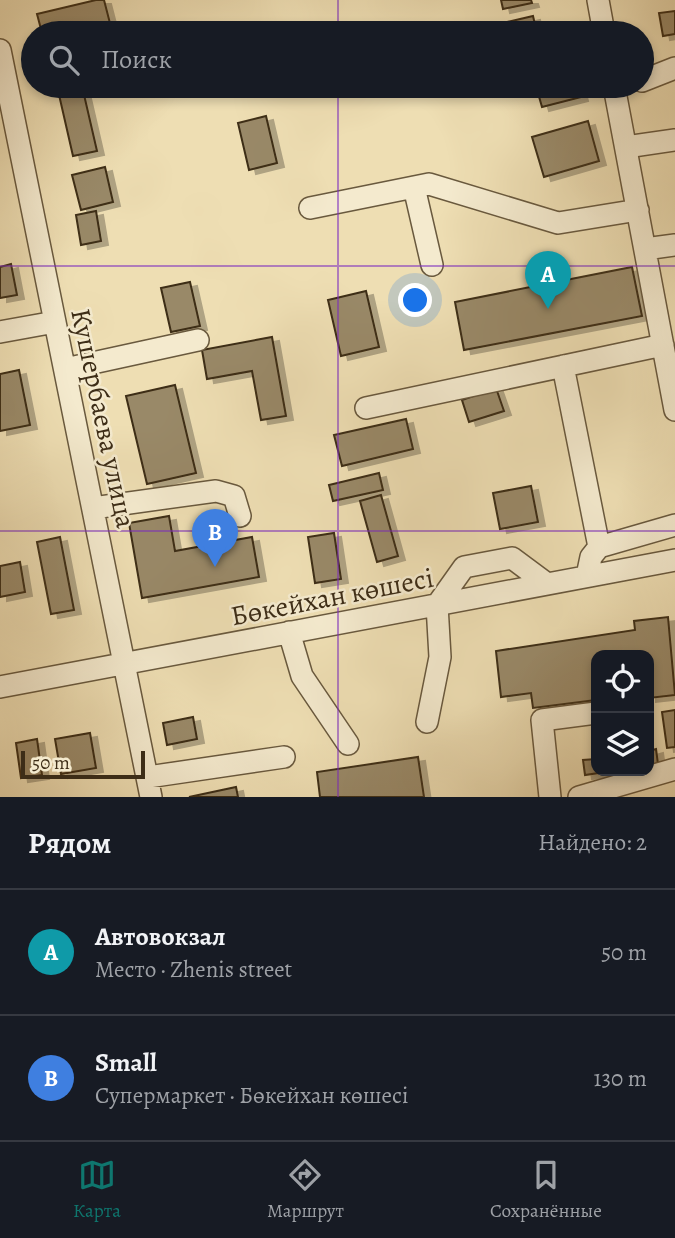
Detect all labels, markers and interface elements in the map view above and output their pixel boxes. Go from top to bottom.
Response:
search box [21,21,654,98]
icon: search [45,41,83,79]
text: Поиск [101,42,172,77]
pin: A [525,251,571,309]
your location [398,283,432,317]
street label: Кушербаева улица [61,305,145,532]
pin: B [192,509,238,567]
street label: Бөкейхан көшесі [227,559,437,635]
map controls [591,650,654,776]
button: locate [591,650,654,713]
button: layers [591,713,654,776]
scale bar [21,748,145,780]
text: 50 m [32,750,70,776]
text: Рядом [28,823,111,863]
text: Найдено: 2 [538,827,647,858]
text: Автовокзал [95,919,226,954]
text: A [44,937,58,968]
text: 50 m [601,937,647,968]
text: Место · Zhenis street [95,954,292,985]
text: Small [95,1045,157,1080]
text: B [44,1063,58,1094]
text: 130 m [594,1063,647,1094]
text: Супермаркет · Бөкейхан көшесі [95,1080,408,1111]
tab: Карта [73,1156,121,1224]
tab: Маршрут [267,1156,344,1224]
tab: Сохранённые [490,1156,602,1224]

